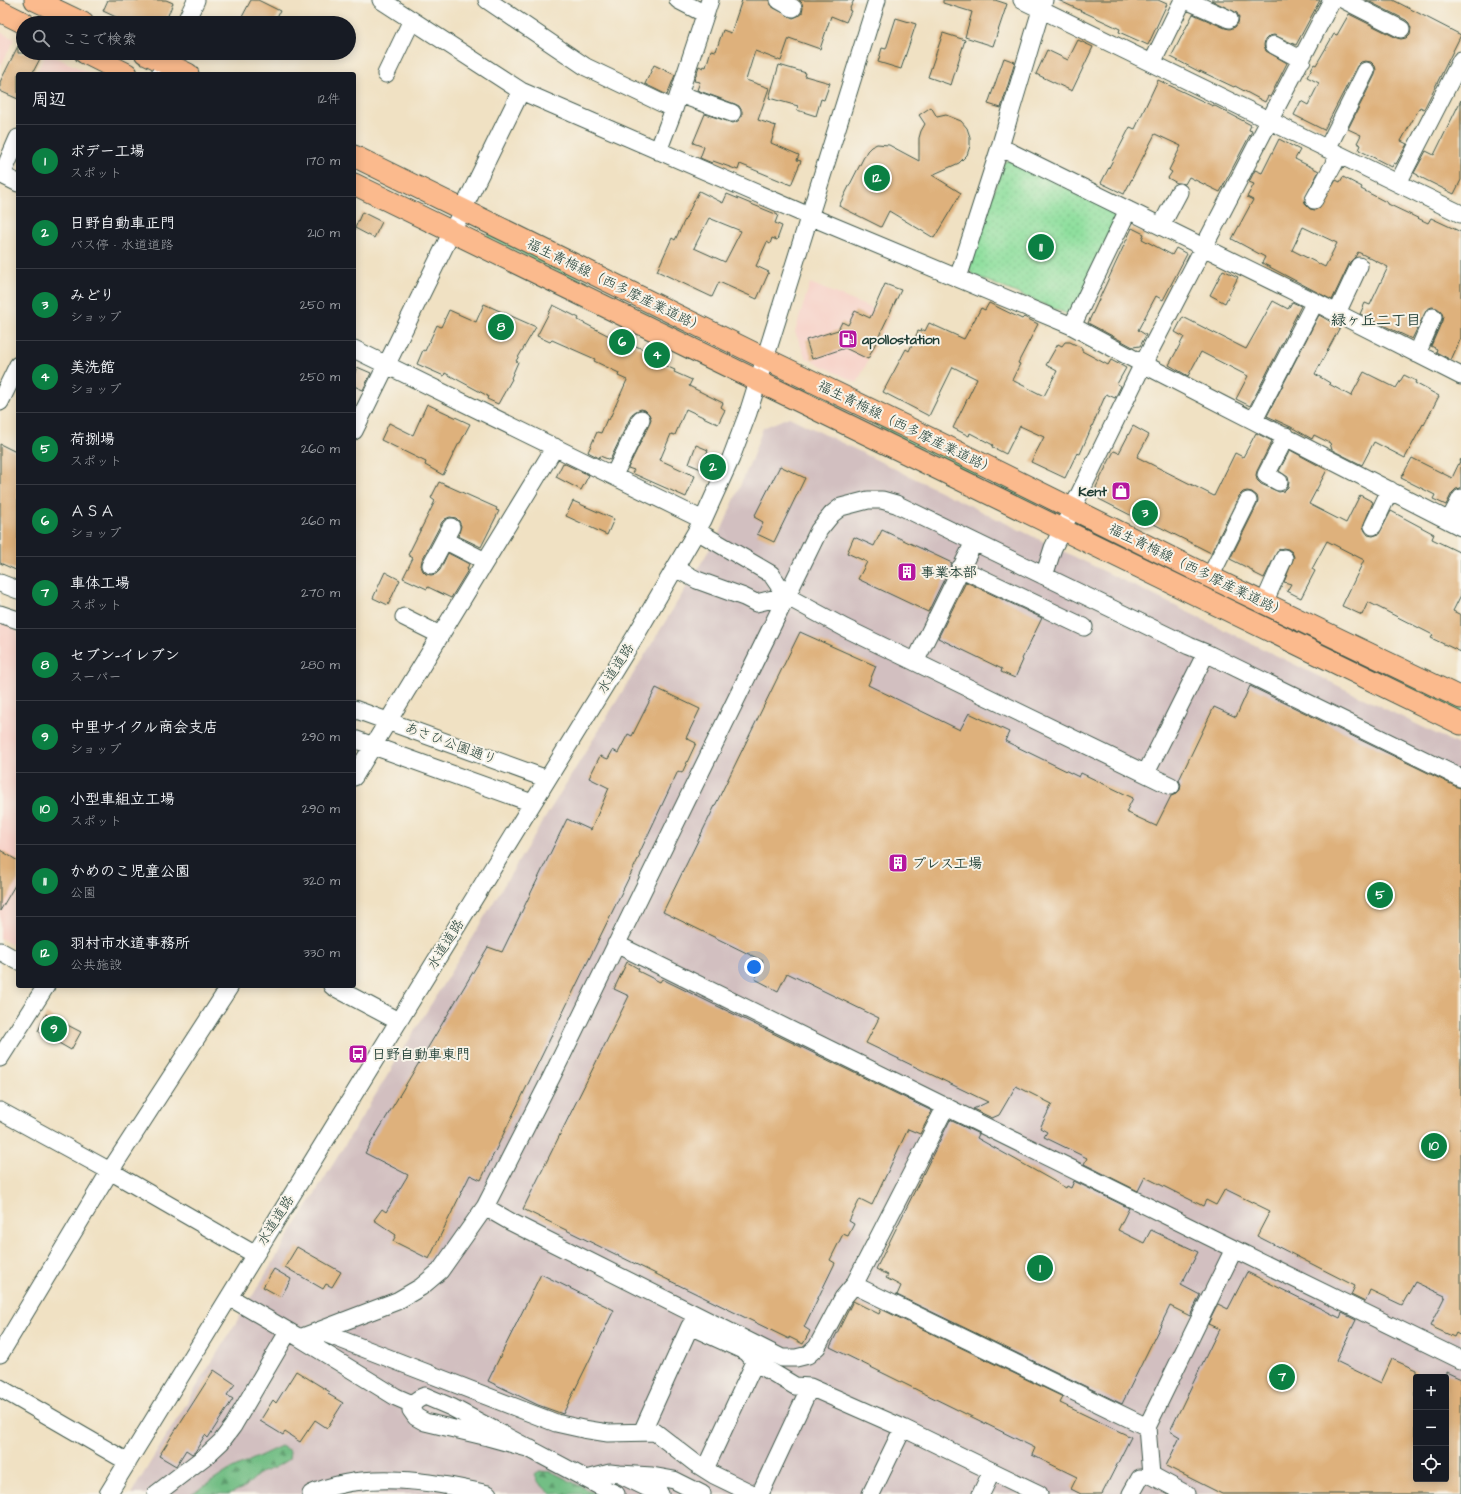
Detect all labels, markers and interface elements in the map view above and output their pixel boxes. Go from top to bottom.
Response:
search box [16,16,356,60]
icon: search [30,27,52,49]
text: ここで検索 [62,29,137,50]
text: 周辺 [32,88,66,112]
text: 12件 [318,90,340,108]
text: ボデー工場 [70,141,145,162]
text: 1 [44,152,46,170]
text: 170 m [307,152,340,170]
pin: 12 [864,163,890,193]
text: スポット [70,164,122,182]
text: 日野自動車正門 [70,213,175,234]
text: 2 [41,224,49,242]
text: 210 m [307,224,340,242]
pin: 11 [1028,232,1054,262]
street label: 福生青梅線（西多摩産業道路） [523,234,708,338]
text: バス停 · 水道道路 [70,236,173,254]
text: みどり [70,285,115,306]
text: 3 [42,296,48,314]
text: 250 m [300,296,340,314]
text: ショップ [70,308,121,326]
district label: 緑ヶ丘二丁目 [1331,310,1421,331]
pin: 8 [488,312,514,342]
pin: 6 [609,327,635,357]
fuel station icon: apollostation [837,328,859,350]
place label: apollostation [861,330,940,350]
pin: 4 [644,340,670,370]
text: 美洗館 [70,357,115,378]
text: 4 [41,368,49,386]
text: 250 m [300,368,340,386]
street label: 福生青梅線（西多摩産業道路） [814,376,999,480]
text: ショップ [70,380,121,398]
text: 荷捌場 [70,429,115,450]
text: 5 [40,440,50,458]
text: 260 m [301,440,340,458]
text: スポット [70,452,122,470]
pin: 2 [700,452,726,482]
shop icon: Kent [1110,480,1132,502]
place label: Kent [1078,482,1107,502]
pin: 3 [1132,498,1158,528]
text: ＡＳＡ [70,501,115,522]
text: 6 [41,512,49,530]
text: 260 m [301,512,340,530]
street label: 福生青梅線（西多摩産業道路） [1105,519,1290,623]
text: ショップ [70,524,121,542]
building icon: 事業本部 [896,561,918,583]
place label: 事業本部 [921,563,977,583]
text: 車体工場 [70,573,130,594]
text: 7 [41,584,49,602]
text: 270 m [301,584,340,602]
text: スポット [70,596,122,614]
street label: 水道道路 [593,639,639,698]
text: セブン-イレブン [70,645,180,666]
text: 8 [41,656,49,674]
text: 280 m [301,656,340,674]
text: スーパー [70,668,121,686]
text: 中里サイクル商会支店 [70,717,218,738]
street label: あさひ公園通り [402,718,500,770]
text: 9 [41,728,49,746]
text: 290 m [302,728,340,746]
text: ショップ [70,740,121,758]
text: 小型車組立工場 [70,789,175,810]
text: 10 [40,800,50,818]
text: 290 m [302,800,340,818]
text: スポット [70,812,122,830]
building icon: プレス工場 [887,852,909,874]
place label: プレス工場 [912,854,982,874]
text: かめのこ児童公園 [70,861,190,882]
text: 11 [43,872,47,890]
text: 320 m [302,872,340,890]
pin: 5 [1367,880,1393,910]
text: 公園 [70,884,96,902]
street label: 水道道路 [423,915,469,974]
text: 羽村市水道事務所 [70,933,190,954]
text: 12 [40,944,50,962]
text: 330 m [303,944,340,962]
text: 公共施設 [70,956,122,974]
your location [744,957,764,977]
pin: 9 [41,1014,67,1044]
bus stop icon: 日野自動車東門 [347,1043,369,1065]
place label: 日野自動車東門 [372,1045,470,1065]
pin: 10 [1421,1131,1447,1161]
street label: 水道道路 [253,1191,299,1250]
pin: 1 [1027,1253,1053,1283]
pin: 7 [1269,1362,1295,1392]
map controls [1413,1374,1449,1482]
button: + [1413,1374,1449,1410]
button: − [1413,1410,1449,1446]
button: locate [1413,1446,1449,1482]

